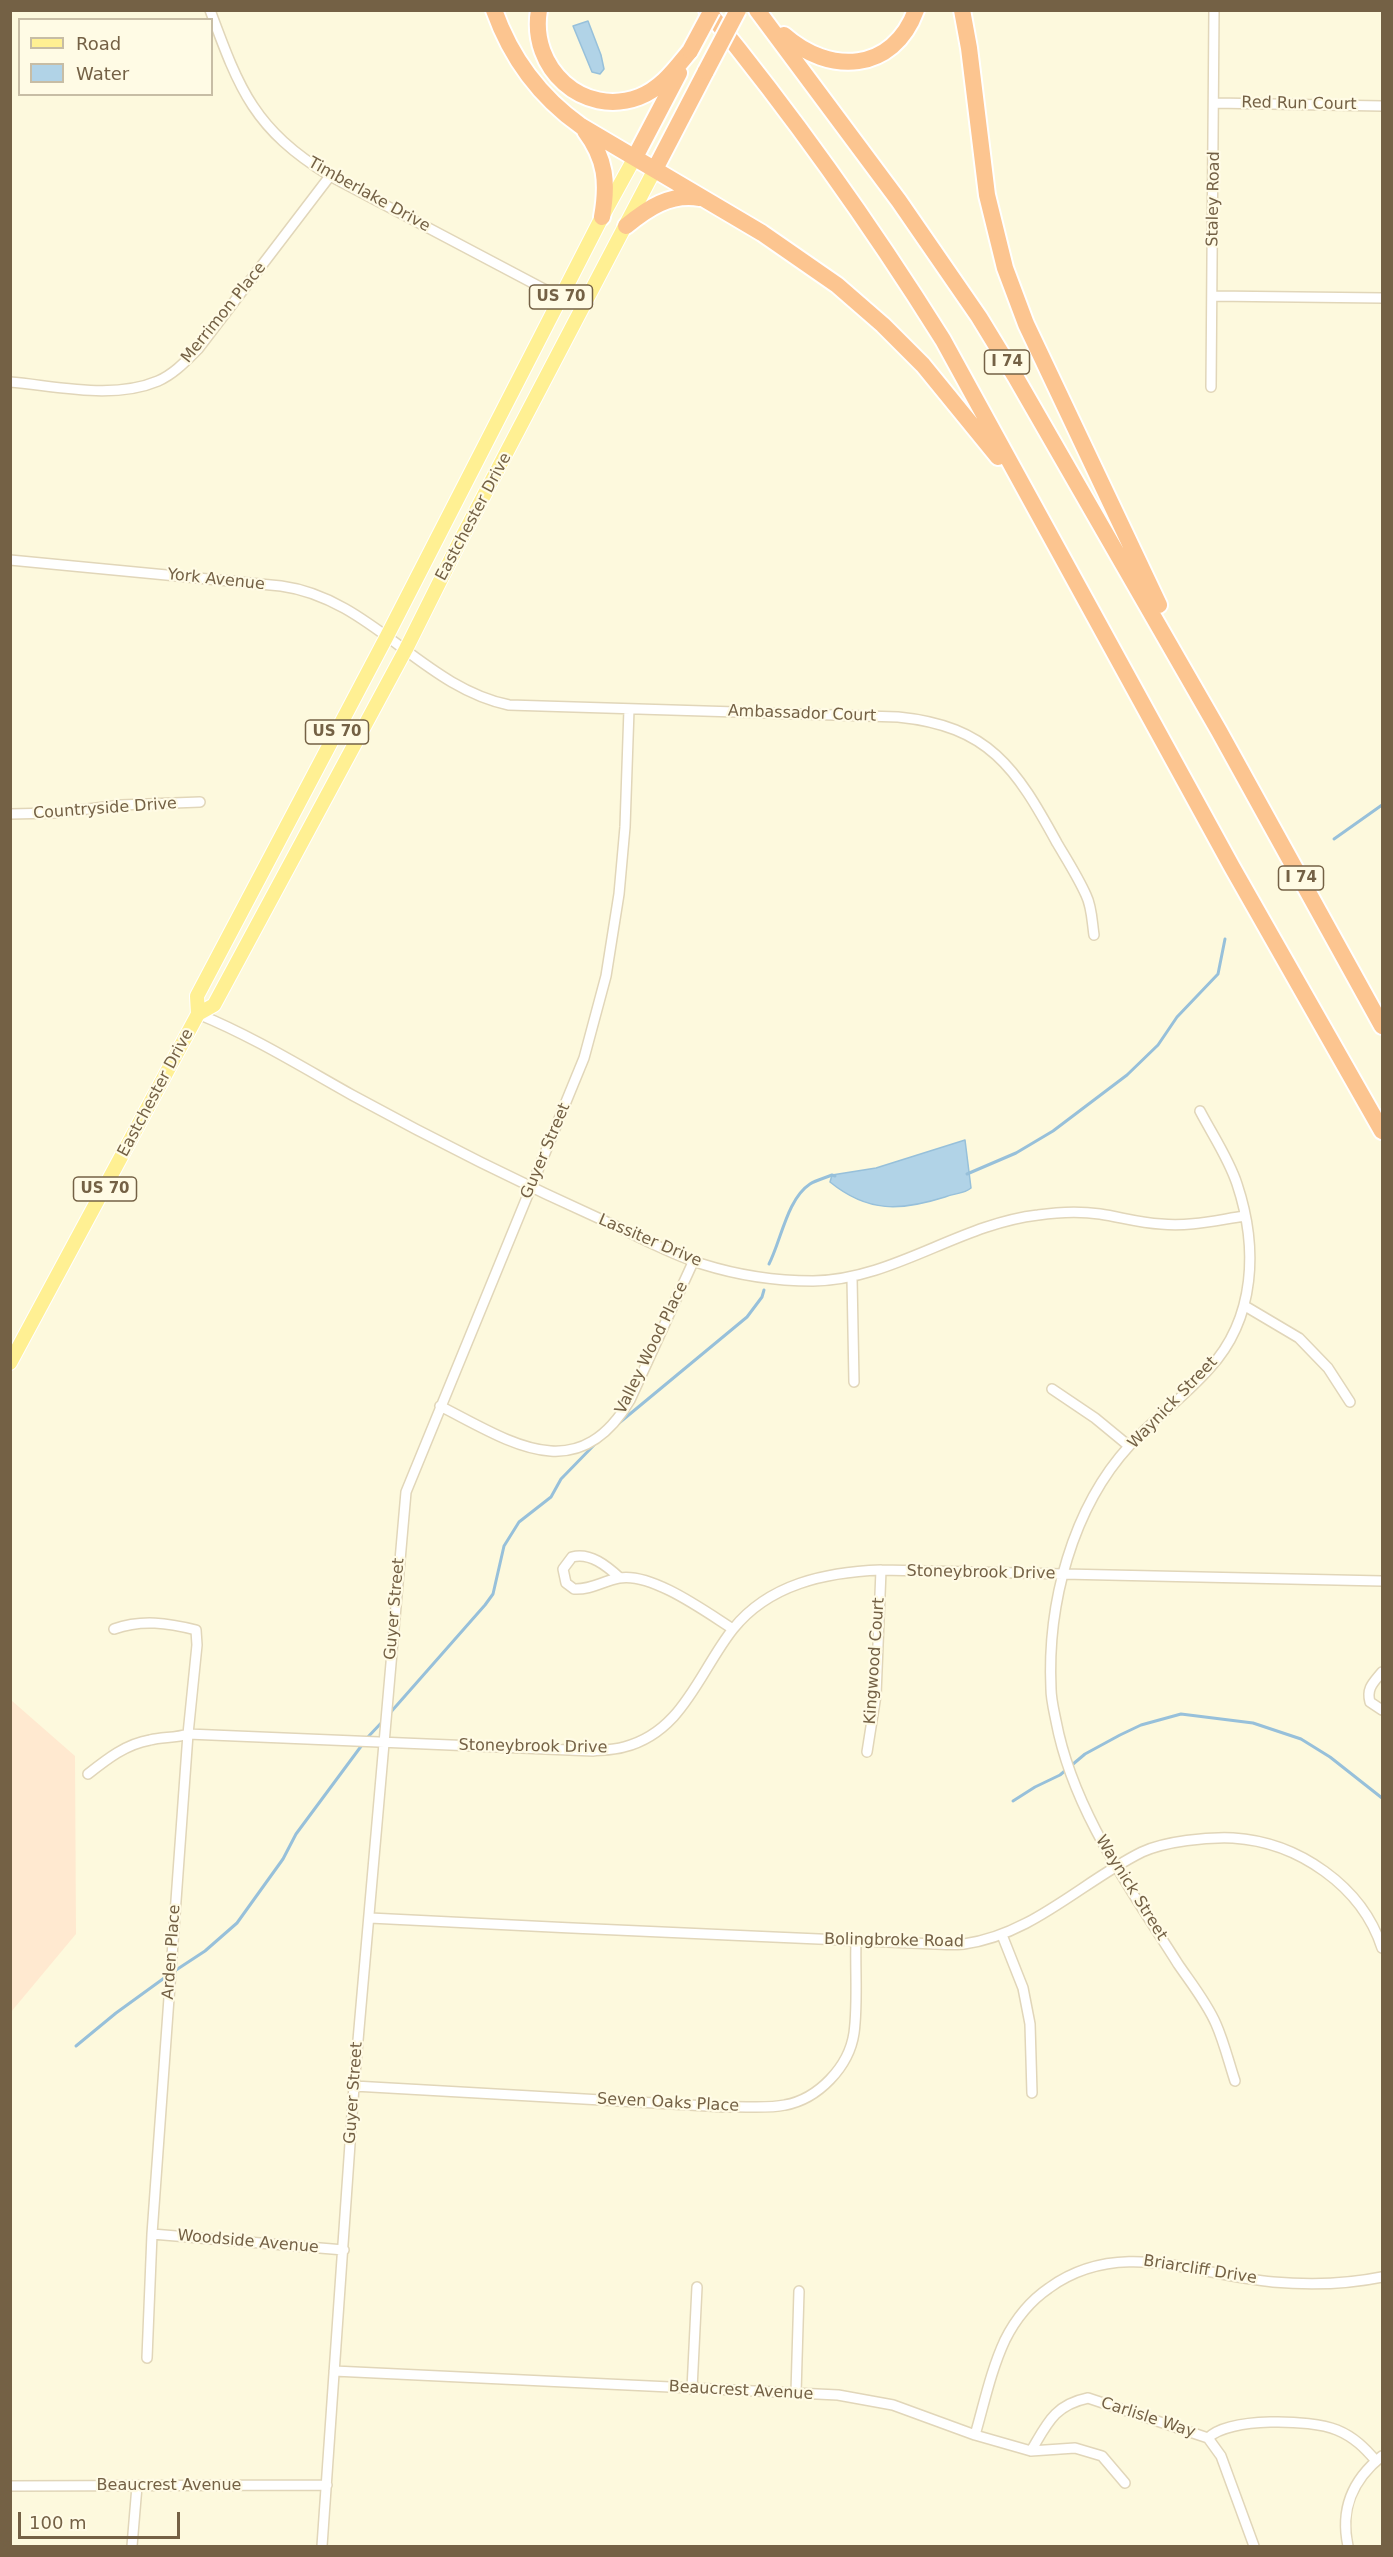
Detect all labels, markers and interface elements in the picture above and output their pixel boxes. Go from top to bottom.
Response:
legend [18,18,213,96]
text: Road [76,33,121,54]
text: Water [76,63,129,84]
street label: Red Run Court [1241,93,1357,115]
street label: Staley Road [1204,151,1224,247]
street label: Timberlake Drive [305,154,433,236]
street label: Merrimon Place [177,259,271,367]
road number: US 70 [530,285,592,309]
road number: I 74 [984,350,1030,374]
street label: Eastchester Drive [432,450,516,584]
street label: York Avenue [166,565,266,595]
street label: Ambassador Court [727,702,877,726]
road number: US 70 [306,720,368,744]
street label: Countryside Drive [32,794,178,824]
road number: I 74 [1278,866,1324,890]
street label: Eastchester Drive [114,1026,198,1160]
street label: Guyer Street [517,1100,575,1202]
road number: US 70 [74,1177,136,1201]
street label: Lassiter Drive [595,1211,705,1271]
street label: Valley Wood Place [612,1279,692,1417]
street label: Waynick Street [1124,1353,1222,1453]
street label: Guyer Street [381,1557,409,1661]
street label: Stoneybrook Drive [907,1562,1055,1584]
street label: Kingwood Court [861,1597,889,1725]
street label: Stoneybrook Drive [459,1736,607,1758]
street label: Waynick Street [1091,1832,1171,1944]
street label: Arden Place [159,1904,185,2000]
street label: Bolingbroke Road [824,1930,964,1952]
street label: Guyer Street [341,2041,367,2145]
street label: Seven Oaks Place [597,2090,739,2116]
street label: Woodside Avenue [176,2226,320,2258]
street label: Briarcliff Drive [1142,2252,1258,2288]
street label: Beaucrest Avenue [668,2378,814,2404]
street label: Carlisle Way [1098,2394,1198,2442]
street label: Beaucrest Avenue [97,2476,241,2496]
scale bar [21,2500,183,2538]
text: 100 m [29,2512,87,2533]

